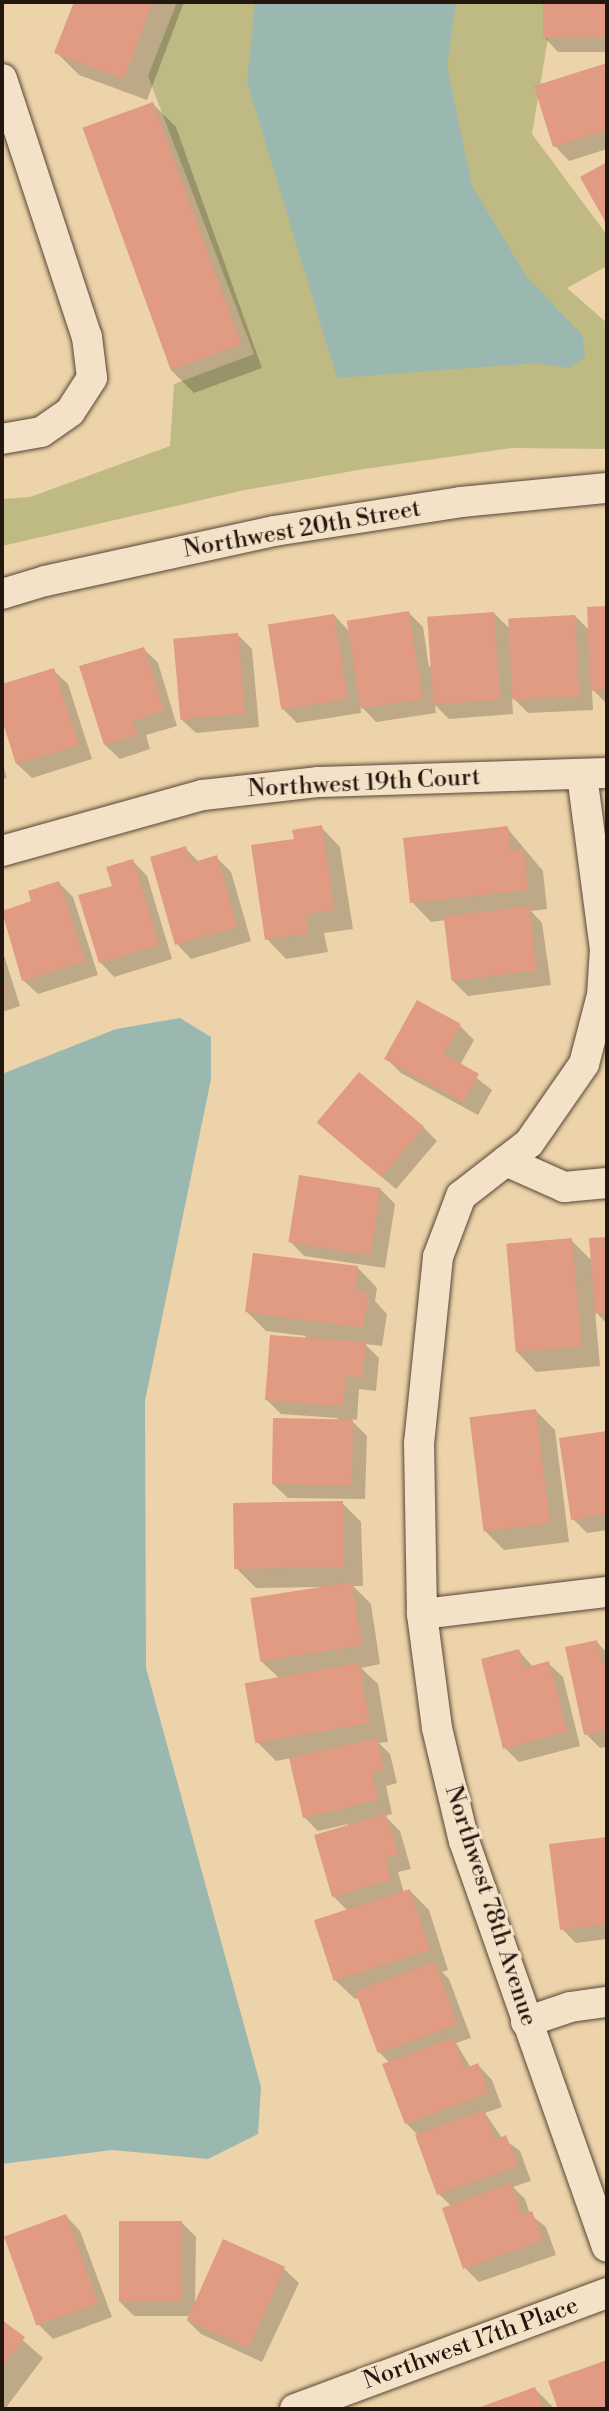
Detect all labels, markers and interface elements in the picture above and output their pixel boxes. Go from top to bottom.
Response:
street label: Northwest 20th Street [181,495,423,565]
street label: Northwest 19th Court [247,764,481,804]
street label: Northwest 78th Avenue [437,1782,543,2030]
street label: Northwest 17th Place [359,2292,583,2396]

